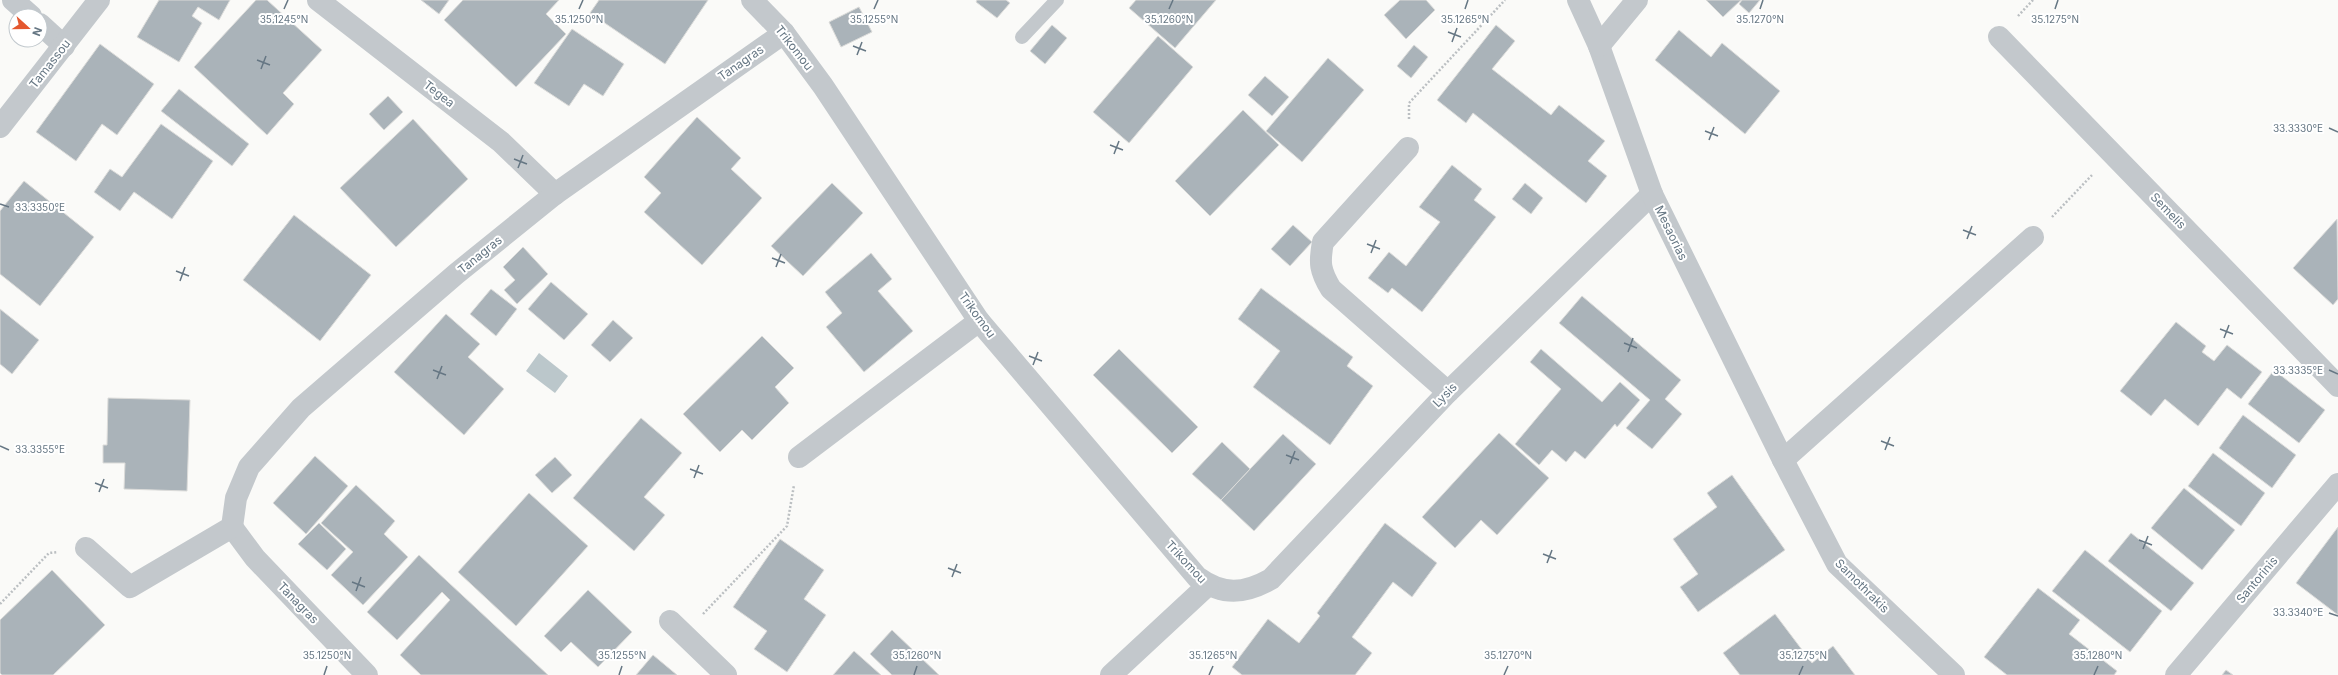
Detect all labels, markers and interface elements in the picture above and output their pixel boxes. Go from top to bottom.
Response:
north arrow [8,8,48,48]
text: 35.1245°N [260,13,308,25]
text: 35.1250°N [555,13,603,25]
text: 35.1255°N [850,13,898,25]
text: 35.1260°N [1145,13,1193,25]
text: 35.1265°N [1441,13,1489,25]
text: 35.1270°N [1736,13,1784,25]
text: 35.1275°N [2031,13,2079,25]
street label: Trikomou [772,22,817,73]
text: N [29,25,45,38]
street label: Tamassou [26,36,73,91]
street label: Tanagras [715,41,766,84]
street label: Tegea [421,77,458,110]
text: 33.3330°E [2273,122,2323,134]
street label: Semelis [2148,189,2189,232]
text: 33.3350°E [15,201,65,213]
street label: Mesaorias [1652,203,1691,262]
street label: Tanagras [455,232,505,277]
street label: Trikomou [956,289,999,341]
text: 33.3335°E [2273,364,2323,376]
street label: Lysis [1429,379,1460,410]
text: 33.3355°E [15,443,65,455]
street label: Trikomou [1163,537,1210,586]
street label: Santorinis [2233,553,2281,606]
street label: Samothrakis [1832,556,1892,616]
street label: Tanagras [275,579,322,627]
text: 33.3340°E [2273,606,2323,618]
text: 35.1250°N [303,649,351,661]
text: 35.1255°N [598,649,646,661]
text: 35.1260°N [893,649,941,661]
text: 35.1265°N [1189,649,1237,661]
text: 35.1270°N [1484,649,1532,661]
text: 35.1275°N [1779,649,1827,661]
text: 35.1280°N [2074,649,2122,661]

